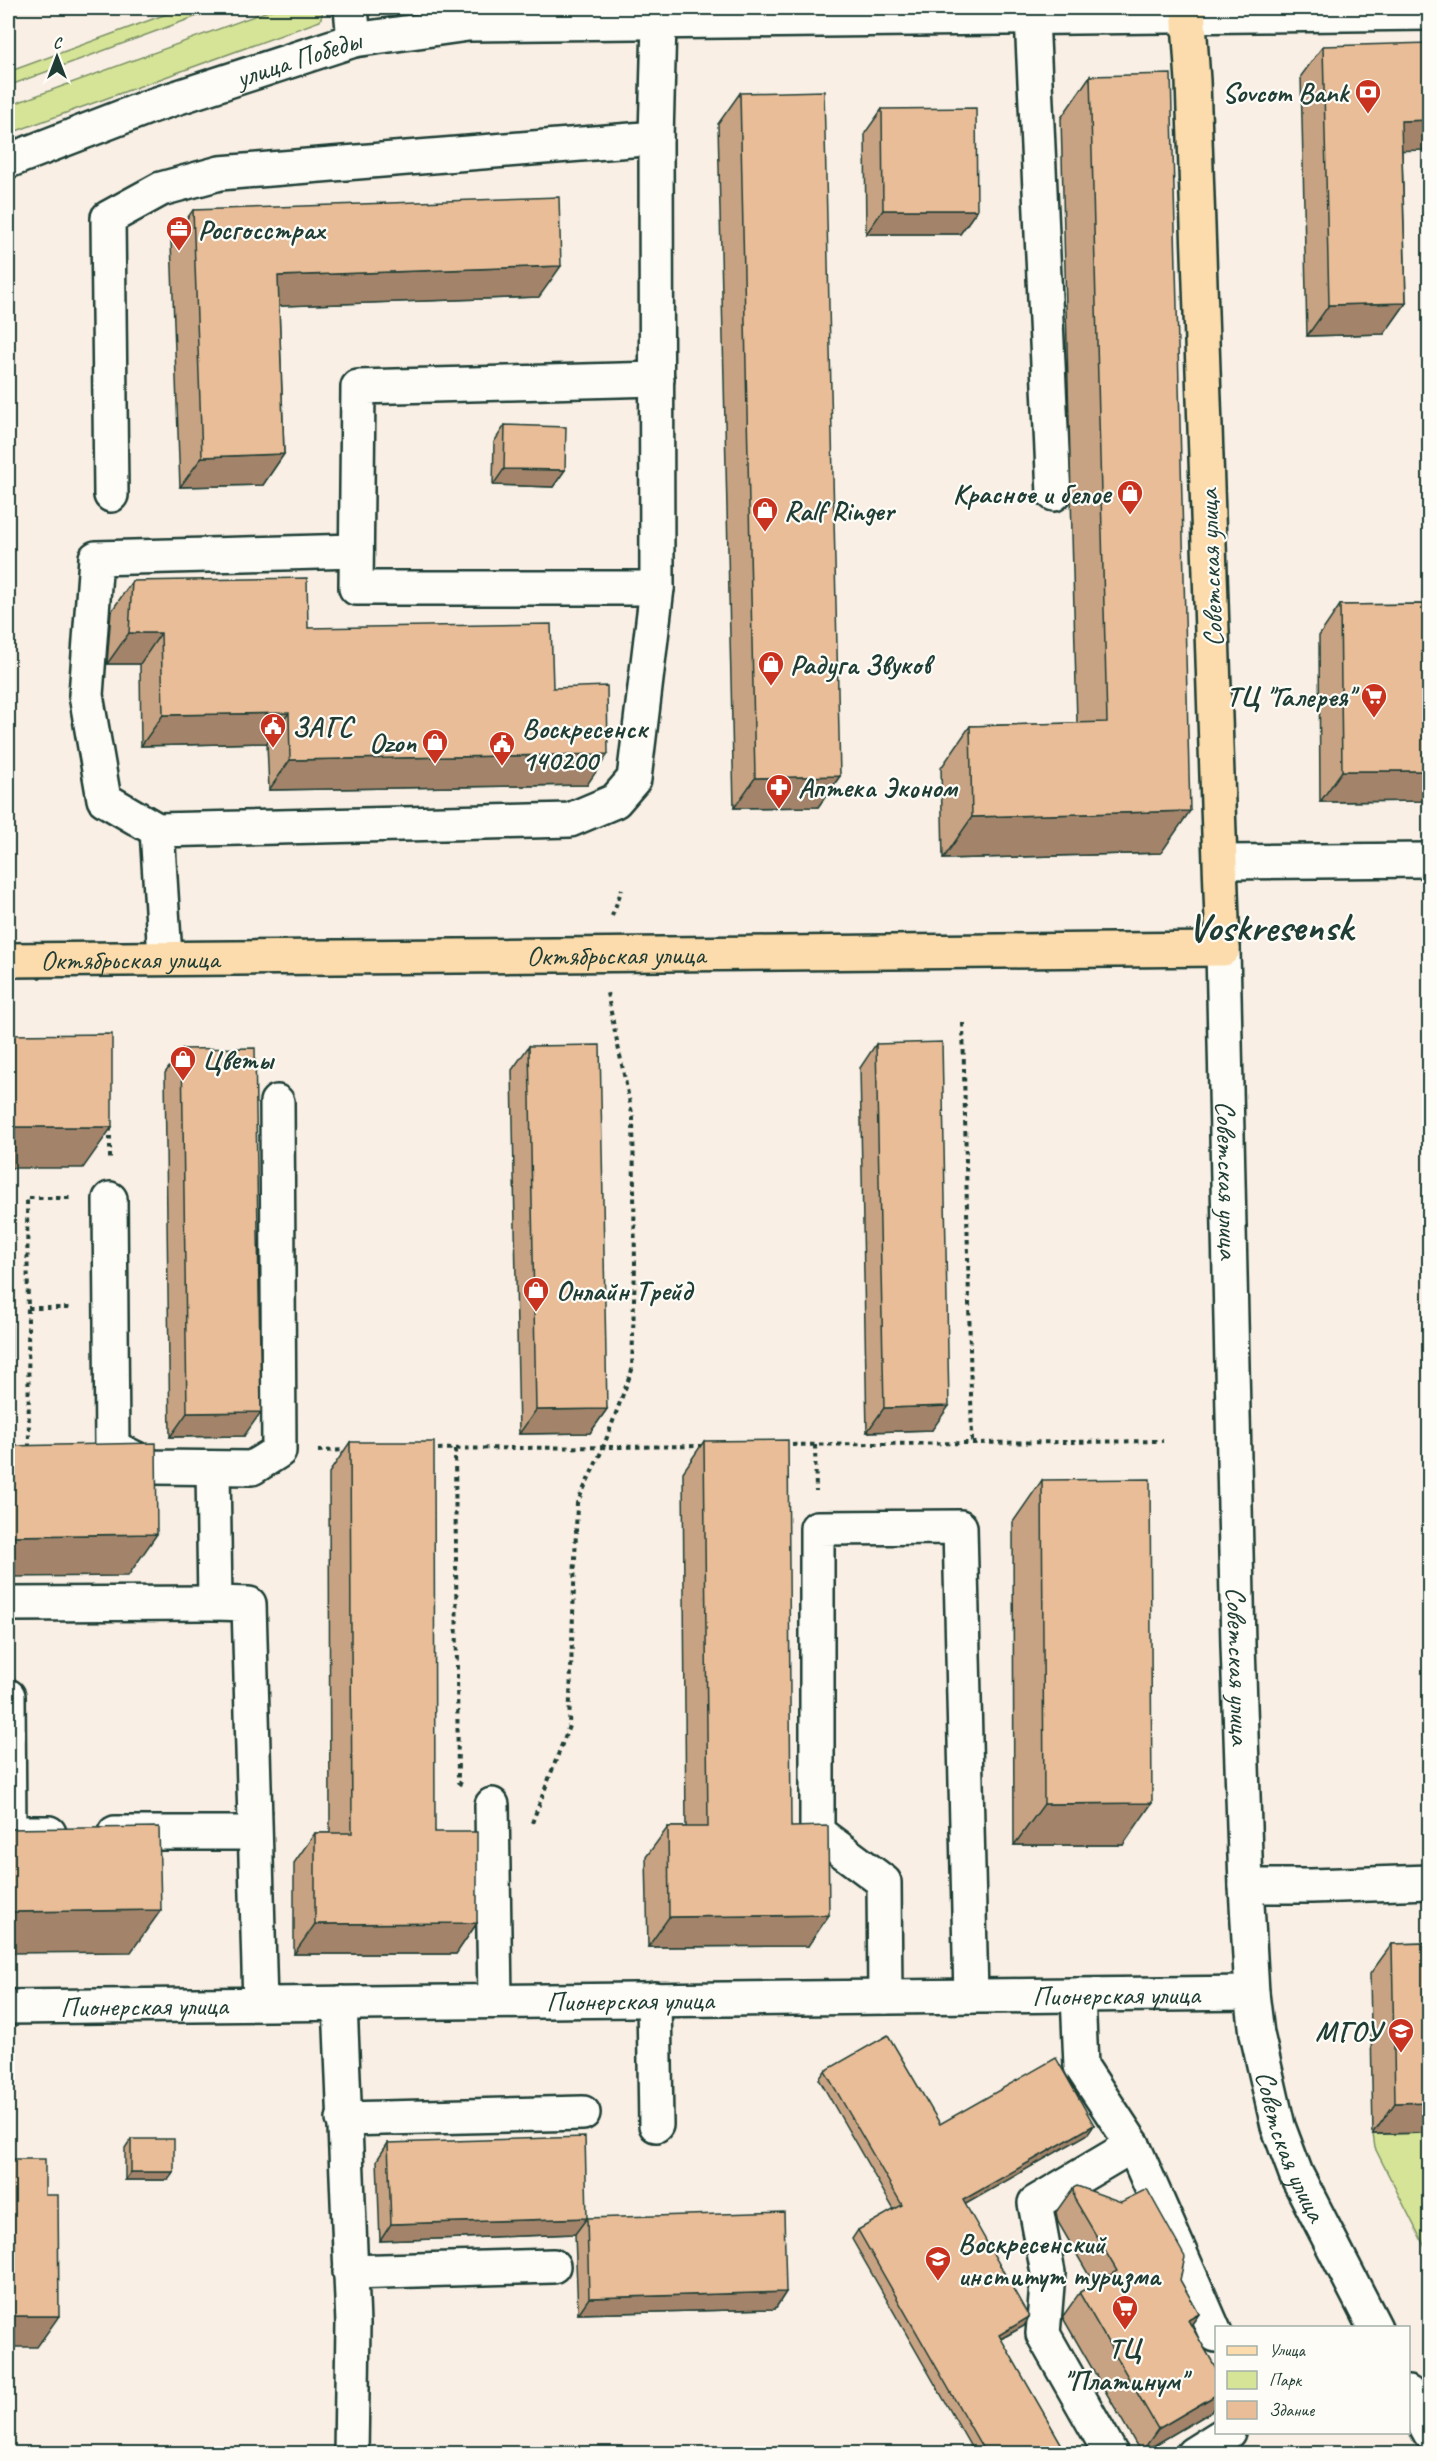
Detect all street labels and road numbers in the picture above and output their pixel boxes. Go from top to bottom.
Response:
street label: улица Победы [230,21,367,96]
street label: Советская улица [1190,487,1231,648]
street label: Октябрьская улица [526,937,708,973]
street label: Октябрьская улица [40,941,222,978]
street label: Советская улица [1208,1101,1247,1261]
street label: Советская улица [1219,1586,1258,1747]
street label: Пионерская улица [1032,1977,1202,2013]
street label: Пионерская улица [546,1982,716,2019]
street label: Пионерская улица [60,1988,230,2024]
street label: Советская улица [1248,2067,1335,2229]

